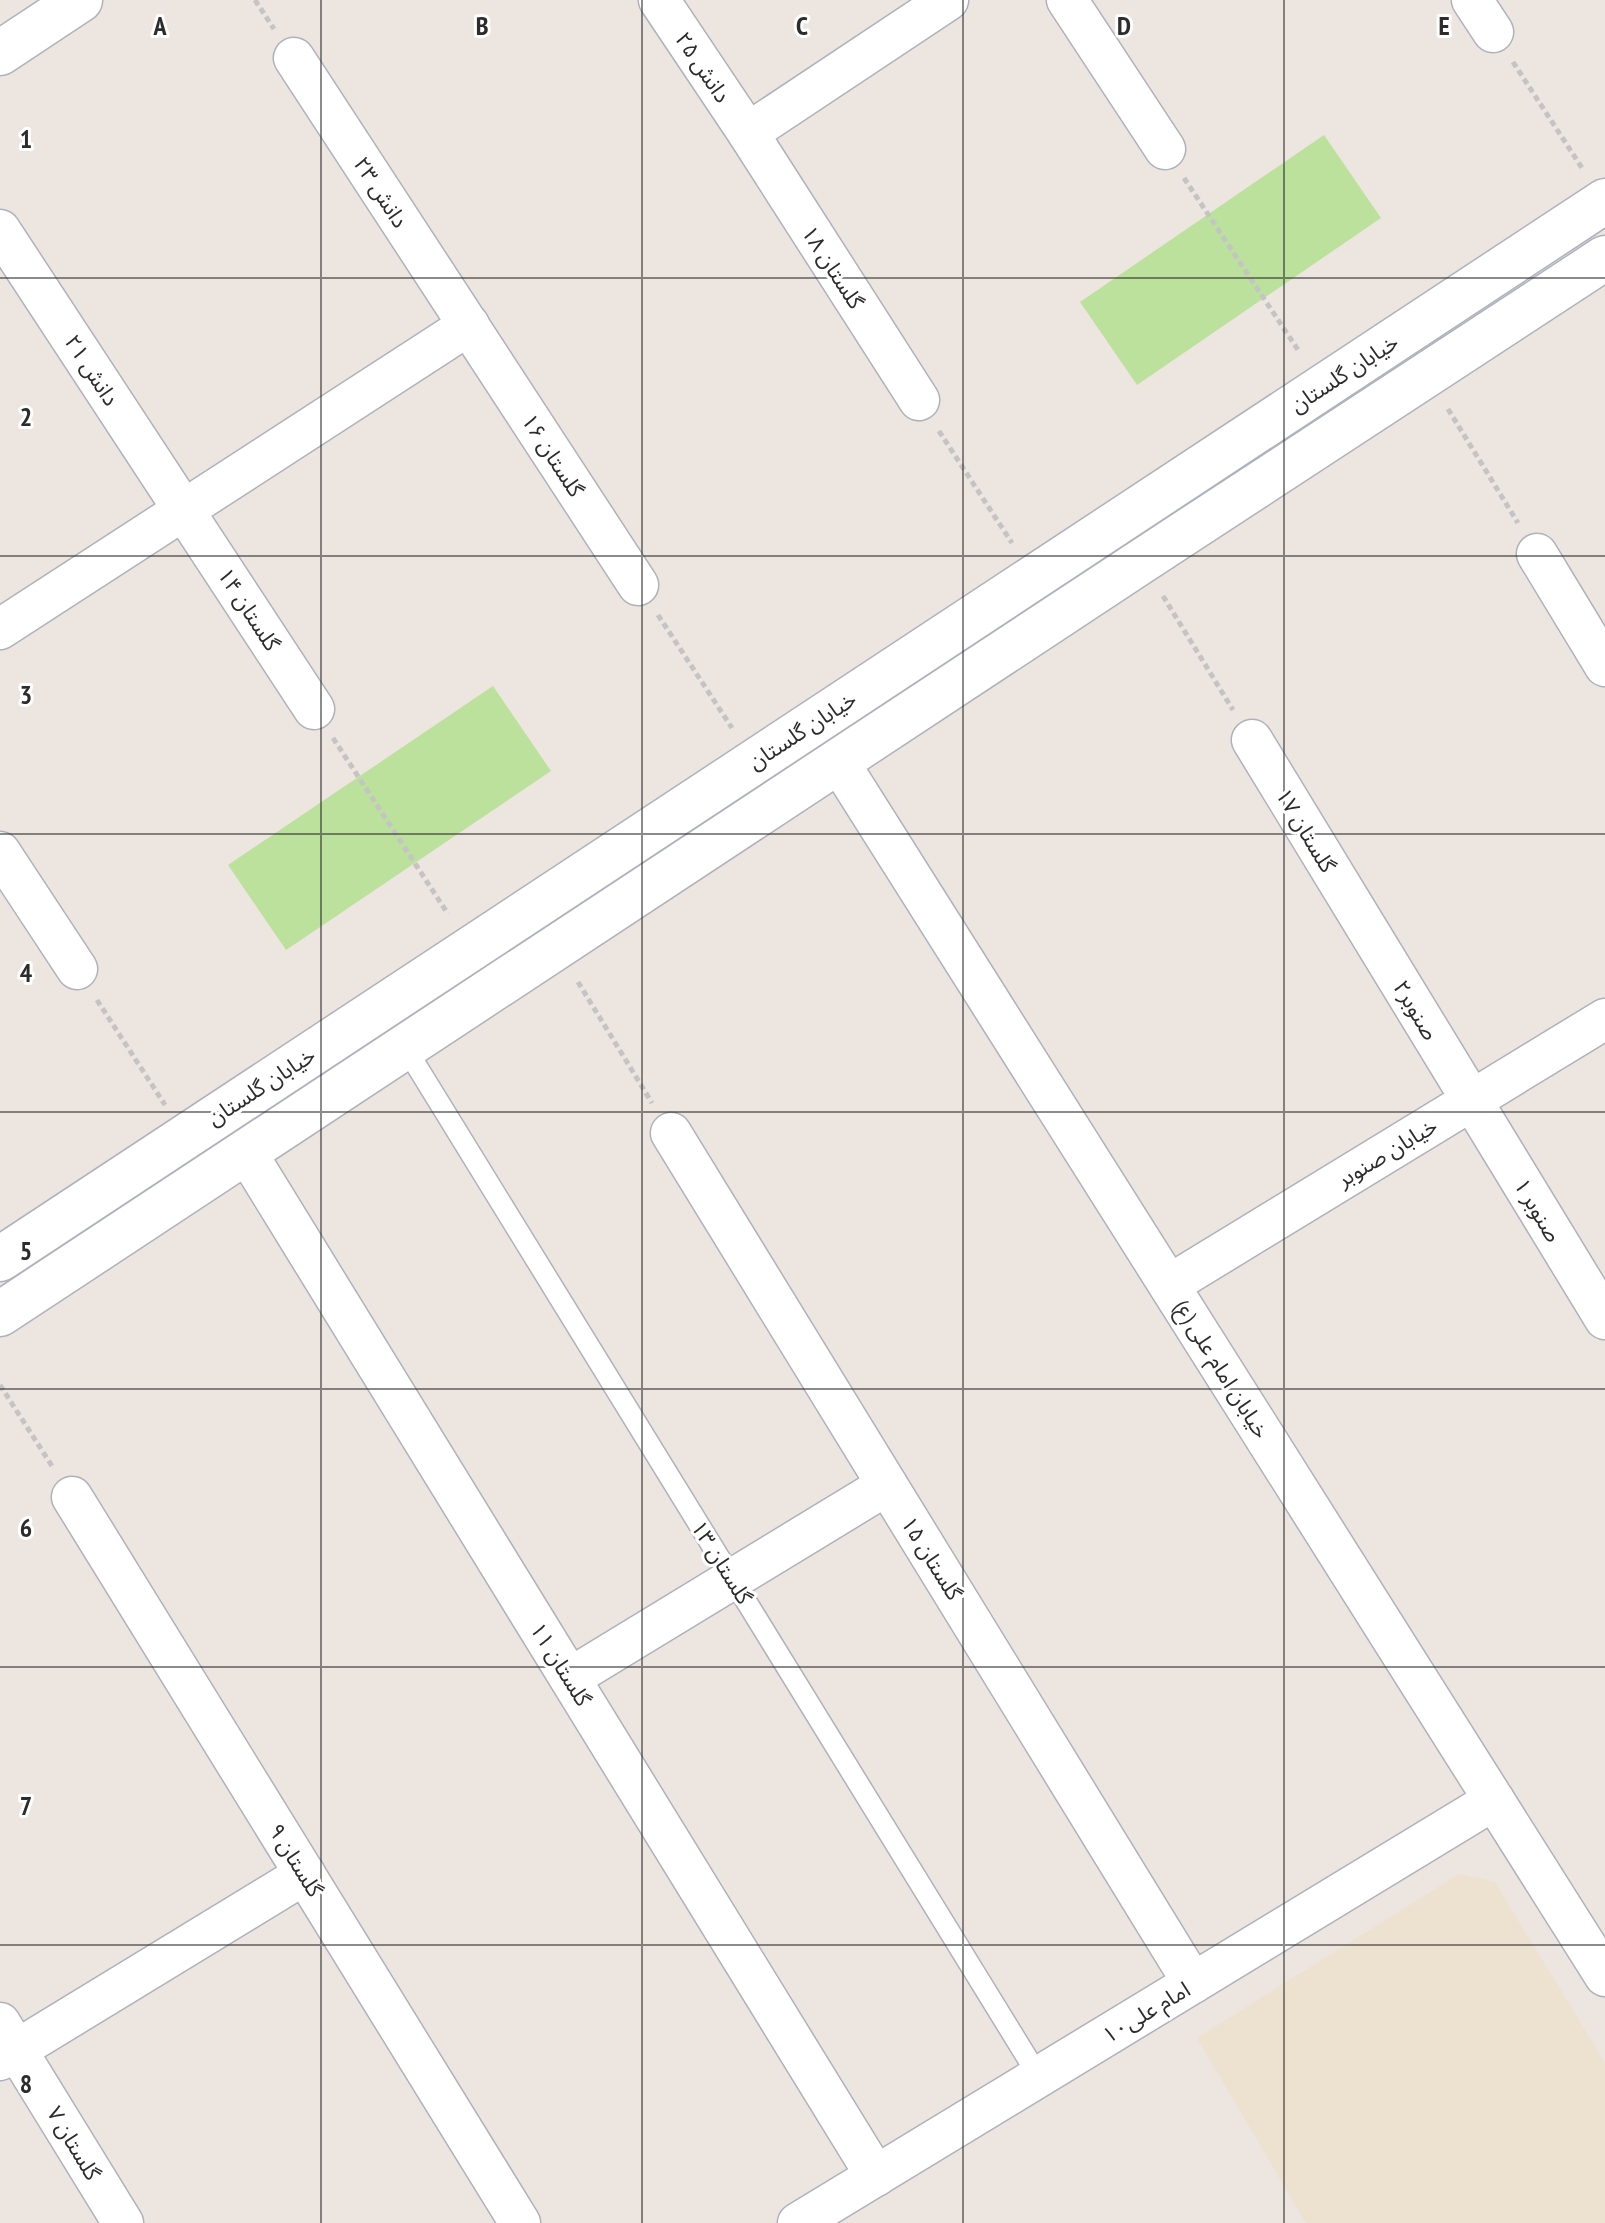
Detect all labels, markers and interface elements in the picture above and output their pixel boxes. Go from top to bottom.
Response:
text: A [152,9,167,42]
text: B [476,9,489,42]
text: C [796,9,808,42]
text: D [1117,9,1131,42]
text: E [1438,9,1450,42]
street label: دانش ۲۵ [669,26,737,108]
text: 1 [20,122,32,155]
street label: دانش ۲۳ [348,151,414,233]
street label: گلستان ۱۸ [796,220,871,315]
street label: خیابان گلستان [1285,328,1404,418]
street label: دانش ۲۱ [59,329,125,411]
text: 2 [20,400,32,433]
street label: گلستان ۱۶ [516,408,591,503]
street label: گلستان ۱۴ [212,562,287,657]
text: 3 [20,678,32,711]
street label: خیابان گلستان [743,685,862,775]
street label: گلستان ۱۷ [1270,783,1343,878]
text: 4 [20,956,33,989]
street label: صنوبر۲ [1387,975,1445,1045]
street label: خیابان گلستان [202,1041,321,1131]
street label: خیابان صنوبر [1331,1111,1442,1193]
street label: صنوبر ۱ [1508,1173,1568,1247]
text: 5 [20,1234,32,1267]
street label: خیابان امام علی (ع) [1166,1295,1276,1445]
text: 6 [20,1511,32,1544]
street label: گلستان ۱۵ [895,1511,969,1606]
street label: گلستان ۱۳ [685,1515,759,1610]
street label: گلستان ۱۱ [524,1617,598,1712]
text: 7 [20,1789,32,1822]
street label: گلستان ۹ [263,1818,330,1903]
street label: امام علی۱۰ [1097,1975,1197,2052]
text: 8 [20,2067,32,2100]
street label: گلستان ۷ [41,2101,107,2186]

